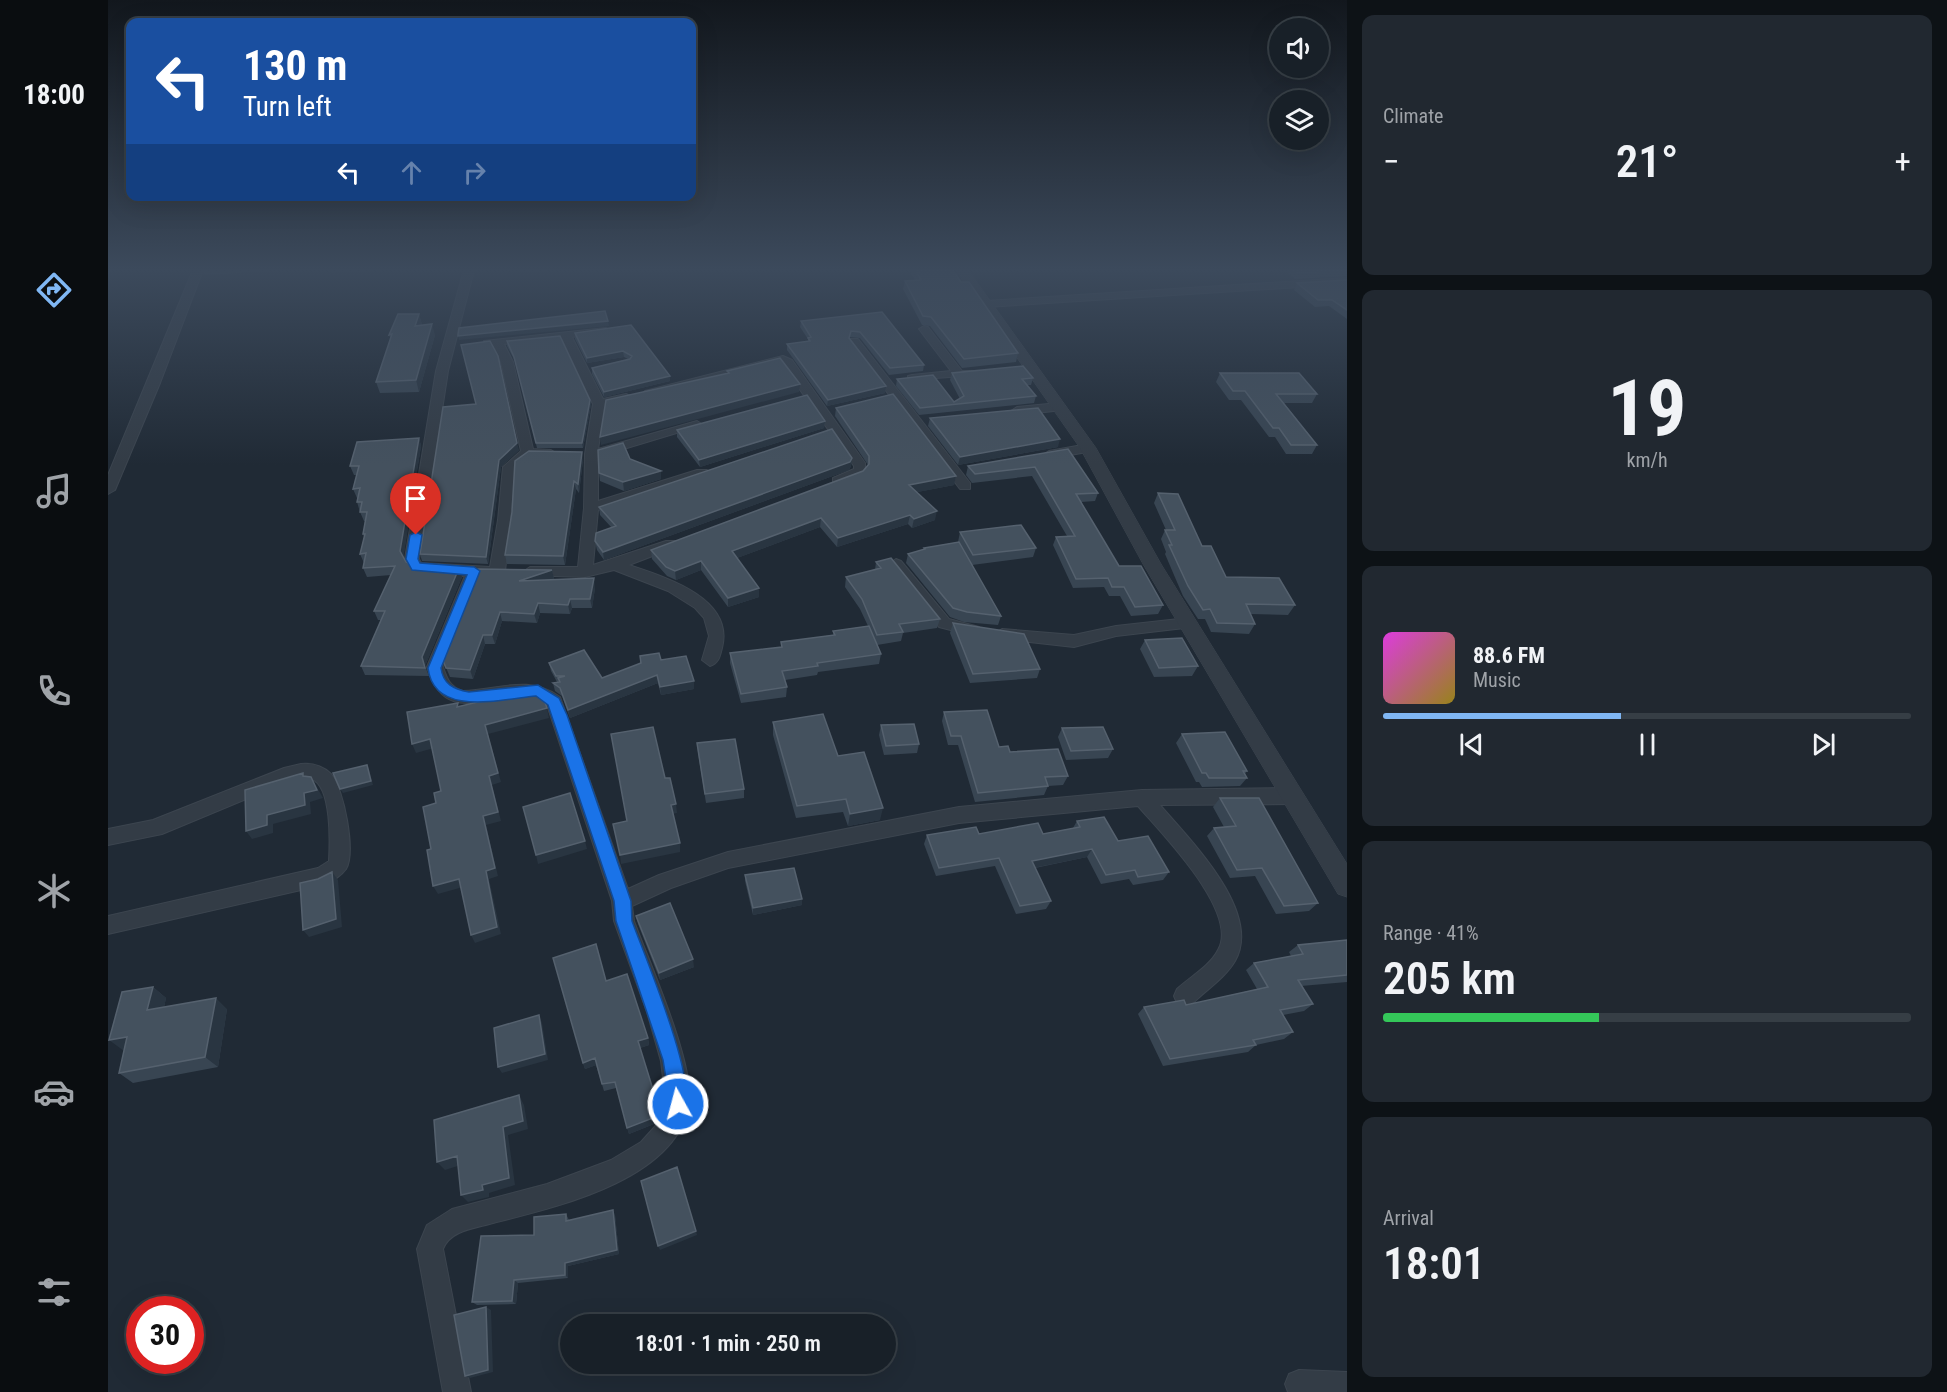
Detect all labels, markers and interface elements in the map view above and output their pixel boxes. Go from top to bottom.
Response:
map controls [1269,18,1329,150]
button: sound [1269,18,1329,78]
text: 130 m [243,41,348,90]
icon: left [144,42,222,120]
text: 18:00 [23,79,85,111]
button: layers [1269,90,1329,150]
text: Turn left [243,91,332,123]
text: Climate [1383,104,1443,128]
text: 21° [1616,135,1678,188]
text: − [1383,142,1400,181]
text: + [1895,142,1911,181]
icon: left [332,156,365,189]
icon: ahead [395,156,428,189]
icon: right [458,156,491,189]
icon: directions [33,269,75,311]
text: 19 [1608,363,1686,454]
text: km/h [1626,448,1668,472]
icon: music [33,470,75,512]
pin [390,473,441,535]
icon: arrive [399,482,432,515]
text: 88.6 FM [1473,643,1545,668]
text: Music [1473,668,1521,692]
icon: phone [33,670,75,712]
icon: previous [1455,728,1488,761]
icon: pause [1631,728,1664,761]
icon: next [1807,728,1840,761]
icon: climate [33,870,75,912]
text: Range · 41% [1383,921,1479,945]
text: 205 km [1383,952,1516,1005]
icon: car [33,1071,75,1113]
position arrow [646,1072,710,1136]
text: Arrival [1383,1206,1434,1230]
text: 18:01 [1383,1237,1485,1290]
icon: filters [33,1271,75,1313]
speed limit sign: 30 [126,1296,204,1374]
text: 18:01 · 1 min · 250 m [635,1331,821,1356]

